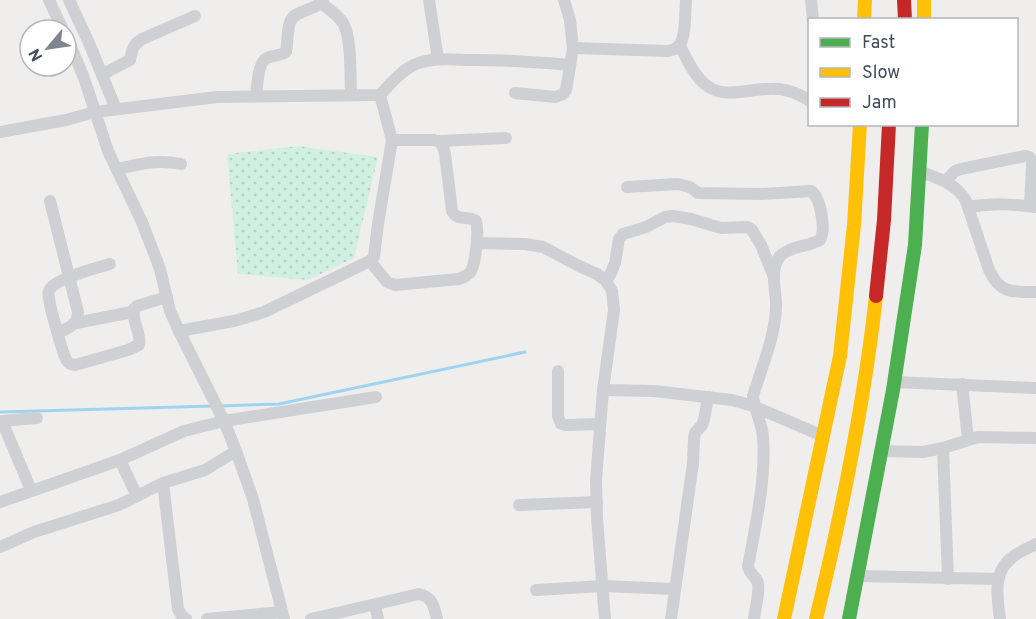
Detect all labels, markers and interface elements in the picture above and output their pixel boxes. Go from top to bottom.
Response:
north arrow [18,18,78,78]
legend [808,18,1018,126]
text: Fast [862,32,895,55]
text: N [25,44,48,64]
text: Slow [862,62,900,85]
text: Jam [862,92,897,115]

